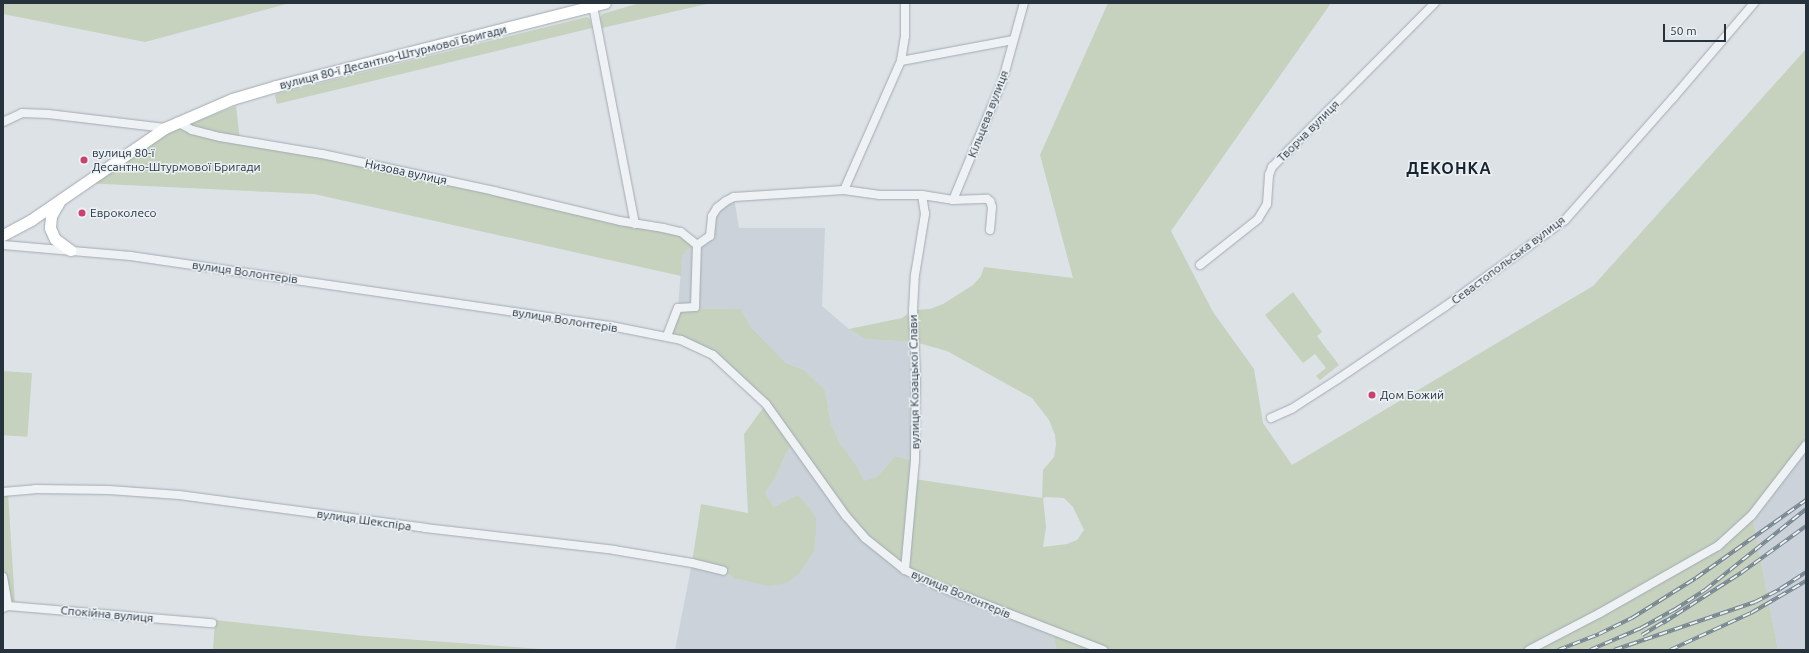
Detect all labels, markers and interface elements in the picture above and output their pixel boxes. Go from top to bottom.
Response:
scale bar [1665,16,1728,42]
street label: вулиця 80-ї Десантно-Штурмової Бригади [278,22,508,92]
text: 50 m [1670,24,1697,37]
street label: Кільцева вулиця [965,68,1011,160]
street label: Творча вулиця [1274,97,1342,165]
place label: вулиця 80-ї Десантно-Штурмової Бригади [92,146,261,174]
marker: вулиця 80-ї Десантно-Штурмової Бригади [79,155,89,165]
street label: Низова вулиця [364,156,448,188]
district label: ДЕКОНКА [1406,158,1492,178]
place label: Евроколесо [90,206,157,220]
marker: Евроколесо [77,208,87,218]
street label: Севастопольська вулиця [1448,213,1568,307]
street label: вулиця Волонтерів [191,257,299,287]
street label: вулиця Волонтерів [511,305,619,335]
street label: вулиця Козацької Слави [906,314,922,450]
place label: Дом Божий [1380,388,1444,402]
marker: Дом Божий [1367,390,1377,400]
street label: вулиця Шекспіра [316,506,412,534]
street label: вулиця Волонтерів [909,567,1013,621]
street label: Спокійна вулиця [60,603,154,625]

